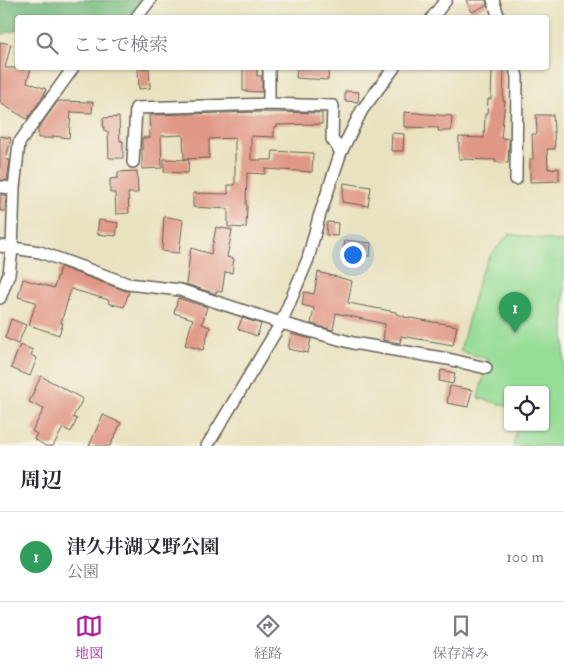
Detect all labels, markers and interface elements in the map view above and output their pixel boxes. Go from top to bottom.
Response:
search box [15,15,549,70]
icon: search [33,29,61,57]
text: ここで検索 [73,33,168,57]
your location [340,242,366,268]
pin: 1 [499,292,531,333]
map controls [504,386,549,431]
button: locate [504,386,549,431]
text: 周辺 [20,467,62,494]
text: 津久井湖又野公園 [67,535,219,559]
text: 1 [33,547,39,567]
text: 100 m [506,547,544,567]
text: 公園 [67,562,99,582]
tab: 地図 [75,612,103,662]
tab: 経路 [254,612,282,662]
tab: 保存済み [433,612,489,662]

